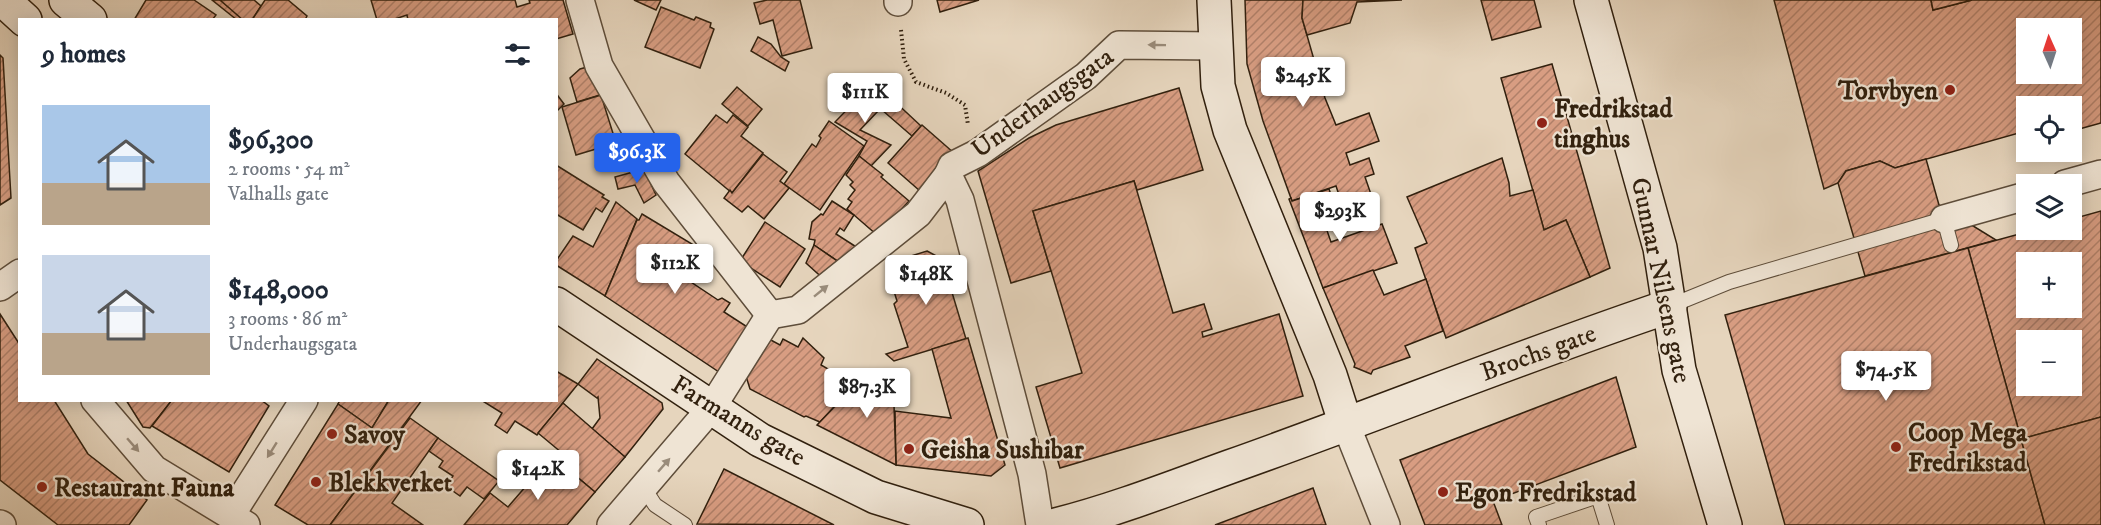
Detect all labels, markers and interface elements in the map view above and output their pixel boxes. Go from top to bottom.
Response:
north arrow [2016,18,2082,84]
map controls [2016,18,2082,396]
text: 9 homes [42,38,126,71]
icon: filters [501,38,534,71]
street label: Underhaugsgata [965,40,1121,166]
one-way arrow [1148,40,1167,50]
pin: $245K [1261,57,1345,108]
text: $245K [1275,64,1331,89]
pin: $111K [823,73,907,124]
place label: Torvbyen [1837,75,1938,108]
text: $111K [842,80,889,105]
marker: Torvbyen [1943,83,1957,97]
place label: Fredrikstad tinghus [1554,93,1673,156]
button: locate [2016,96,2082,162]
marker: Fredrikstad tinghus [1535,116,1549,130]
text: $96,300 [228,124,313,157]
icon: home [90,129,162,201]
pin: $96.3K [588,133,686,184]
text: $96.3K [608,140,666,165]
text: 2 rooms · 54 m² [228,157,350,182]
street label: Gunnar Nilsens gate [1623,174,1698,386]
button: layers [2016,174,2082,240]
text: Valhalls gate [228,182,329,207]
pin: $293K [1298,192,1382,243]
text: $293K [1314,199,1366,224]
pin: $112K [633,244,717,295]
text: $112K [650,251,700,276]
button: + [2016,252,2082,318]
pin: $148K [884,255,968,306]
text: $148K [899,262,953,287]
text: $148,000 [228,274,329,307]
icon: home [90,279,162,351]
one-way arrow [814,285,829,297]
text: 3 rooms · 86 m² [228,307,347,332]
street label: Brochs gate [1476,317,1601,390]
button: − [2016,330,2082,396]
text: Underhaugsgata [228,332,357,357]
pin: $74.5K [1837,351,1935,402]
text: $74.5K [1855,358,1917,383]
street label: Farmanns gate [665,368,811,474]
pin: $87.3K [818,368,916,419]
text: $87.3K [838,375,896,400]
place label: Coop Mega Fredrikstad [1908,417,2028,480]
place label: Savoy [344,419,406,452]
marker: Savoy [325,427,339,441]
place label: Geisha Sushibar [921,434,1084,467]
one-way arrow [126,437,139,452]
marker: Coop Mega Fredrikstad [1889,440,1903,454]
one-way arrow [267,442,278,458]
marker: Geisha Sushibar [902,442,916,456]
pin: $142K [496,450,580,501]
text: $142K [511,457,565,482]
one-way arrow [657,458,670,473]
place label: Blekkverket [328,467,453,500]
place label: Restaurant Fauna [54,472,235,505]
marker: Blekkverket [309,475,323,489]
place label: Egon Fredrikstad [1455,477,1637,510]
marker: Restaurant Fauna [35,480,49,494]
marker: Egon Fredrikstad [1436,485,1450,499]

